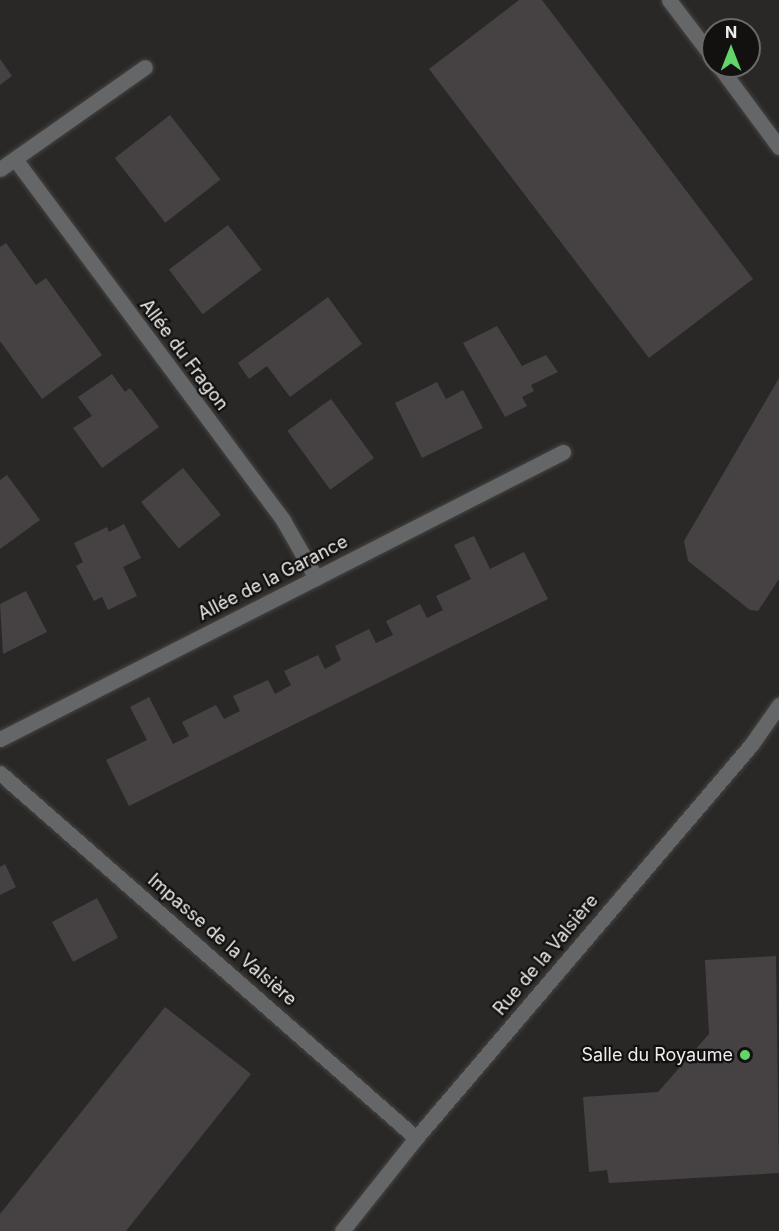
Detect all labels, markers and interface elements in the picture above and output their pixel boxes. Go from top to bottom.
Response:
north arrow [701,18,761,78]
text: N [725,22,737,42]
street label: Allée du Fragon [135,295,233,415]
street label: Allée de la Garance [195,531,351,625]
street label: Impasse de la Valsière [143,870,301,1010]
street label: Rue de la Valsière [489,890,603,1020]
place label: Salle du Royaume [582,1044,733,1066]
marker: Salle du Royaume [738,1048,752,1062]

